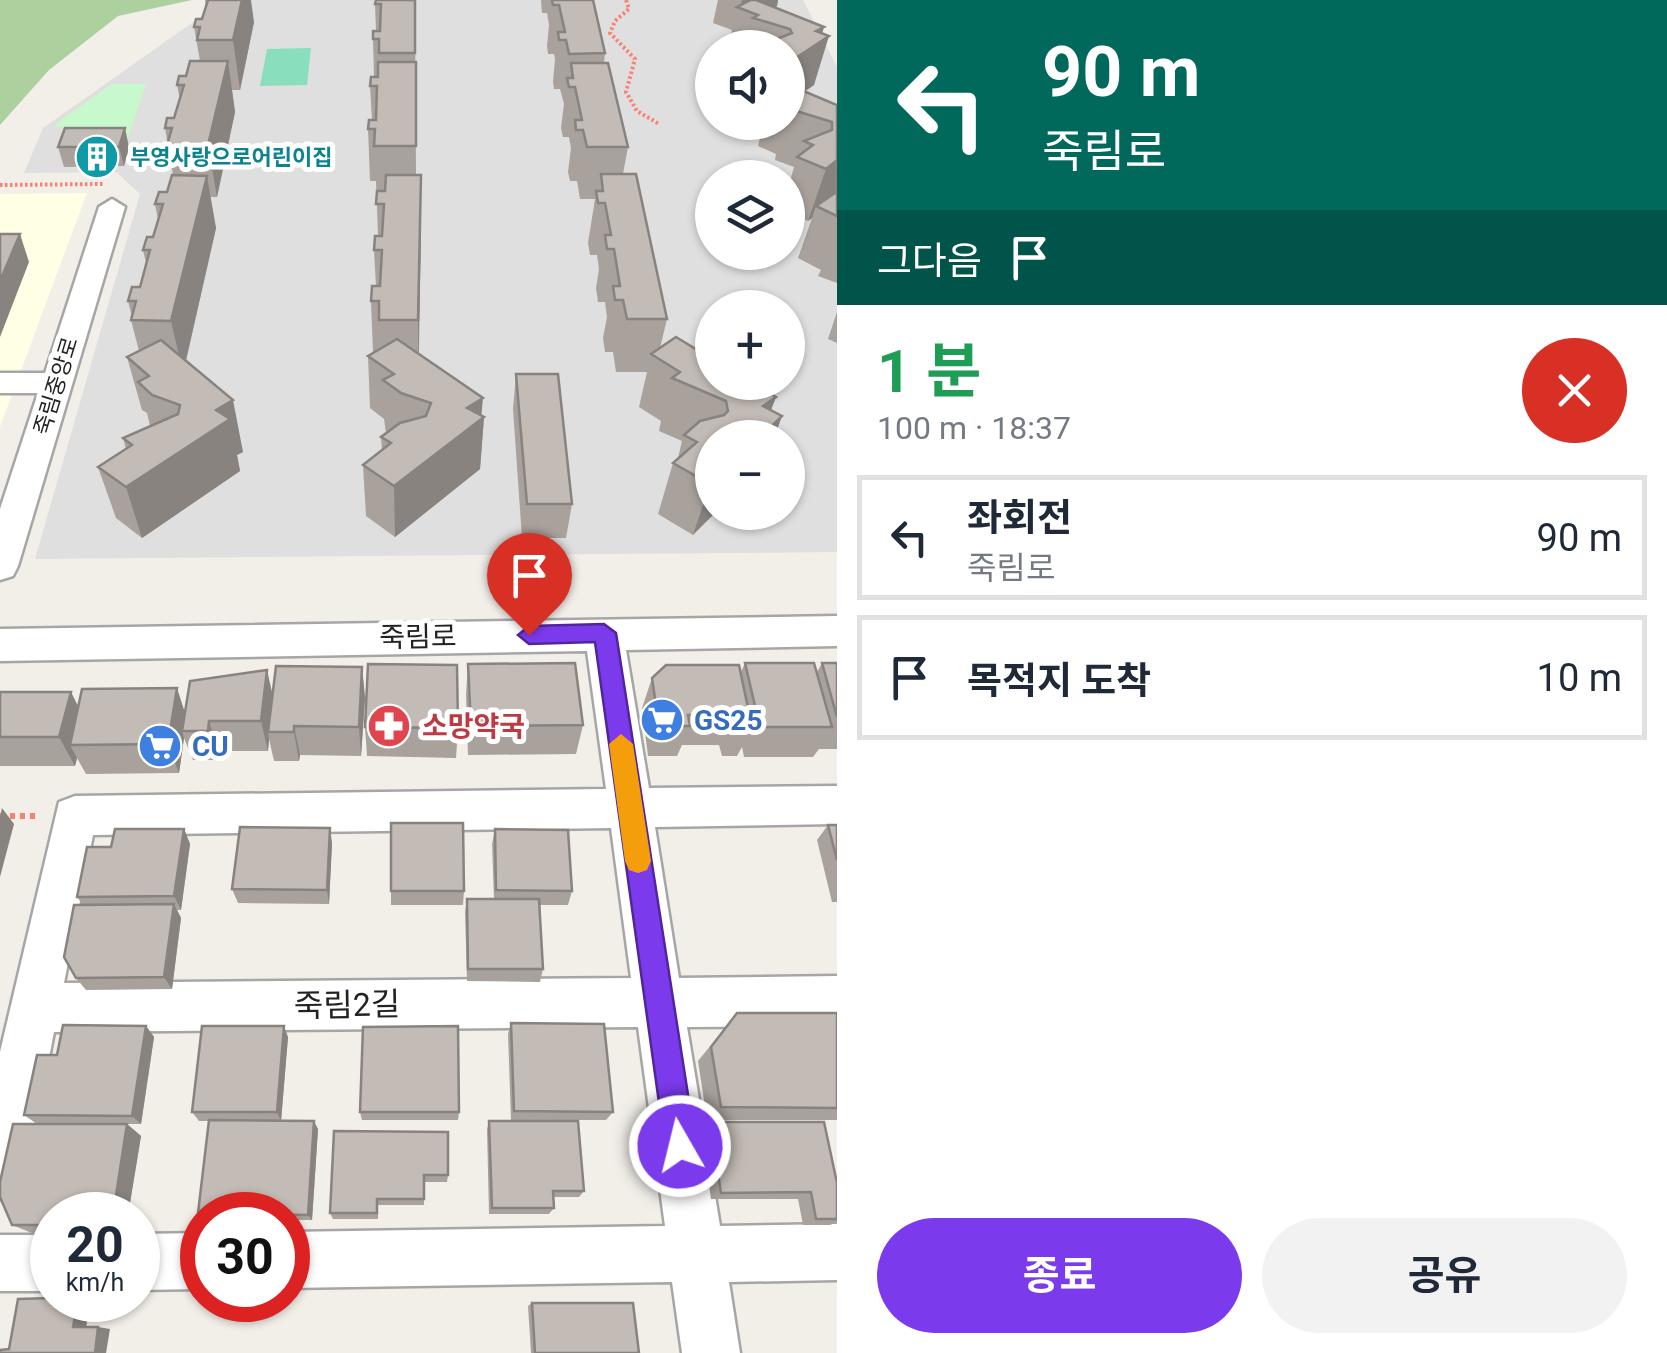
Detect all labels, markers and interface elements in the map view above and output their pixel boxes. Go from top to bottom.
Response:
map controls [695,30,805,530]
button: sound [695,30,805,140]
text: 90 m [1042,31,1200,113]
icon: left [877,40,1007,170]
text: 죽림로 [1042,125,1166,178]
building icon: 부영사랑으로어린이집 [74,134,120,180]
place label: 부영사랑으로어린이집 [130,145,332,170]
button: layers [695,160,805,270]
icon: arrive [1002,230,1057,285]
text: 그다음 [877,239,982,283]
button: + [695,290,805,400]
street label: 죽림중앙로 [29,334,83,438]
text: 1 분 [877,336,982,407]
button: close [1522,338,1627,443]
text: 100 m · 18:37 [877,409,1071,447]
button: − [695,420,805,530]
text: 좌회전 [967,496,1072,540]
icon: left [882,510,937,565]
text: 90 m [1537,516,1622,560]
pin [487,533,572,636]
icon: arrive [502,548,557,603]
text: 죽림로 [967,549,1055,587]
street label: 죽림로 [379,620,457,654]
icon: arrive [882,650,937,705]
text: 10 m [1537,656,1622,700]
text: 목적지 도착 [967,659,1151,703]
supermarket icon: GS25 [639,697,685,743]
pharmacy icon: 소망약국 [366,703,412,749]
place label: GS25 [694,704,762,737]
place label: 소망약국 [422,710,525,743]
supermarket icon: CU [137,723,183,769]
place label: CU [192,730,229,763]
street label: 죽림2길 [294,985,400,1025]
position arrow [628,1094,732,1198]
speed limit sign: 30 [180,1192,310,1322]
text: 20 [66,1216,124,1274]
button: 종료 [877,1218,1242,1333]
button: 공유 [1262,1218,1627,1333]
text: km/h [66,1268,124,1297]

